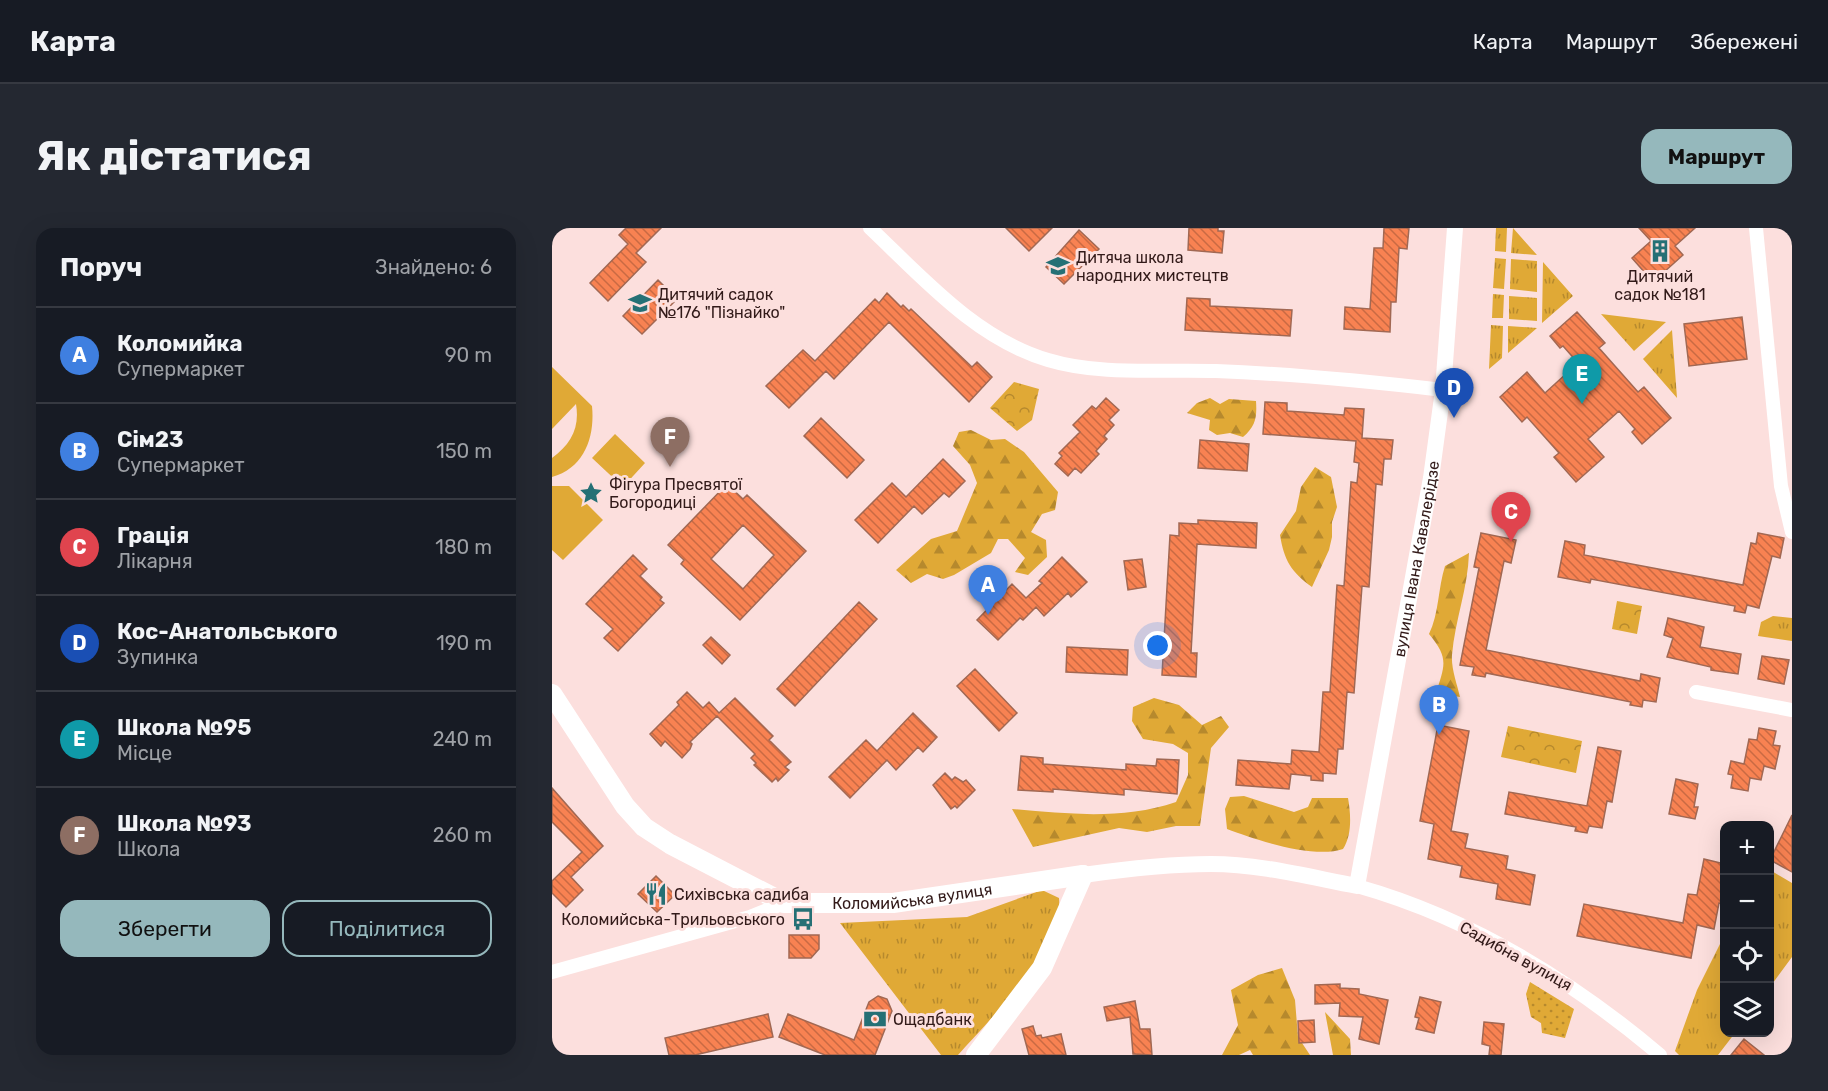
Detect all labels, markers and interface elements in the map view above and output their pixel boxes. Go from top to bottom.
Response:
text: Карта [30,25,116,58]
text: Карта [1473,29,1533,54]
text: Маршрут [1566,29,1657,54]
text: Збережені [1690,29,1798,54]
button: Маршрут [1641,129,1792,184]
text: Як дістатися [36,131,312,181]
building icon: Дитячий садок №181 [1647,238,1673,264]
place label: Дитяча школа народних мистецтв [1076,248,1229,285]
text: Поруч [60,252,142,283]
school or university icon: Дитяча школа народних мистецтв [1045,253,1071,279]
text: Знайдено: 6 [375,255,492,279]
place label: Дитячий садок №181 [1614,267,1706,304]
place label: Дитячий садок №176 "Пізнайко" [658,285,785,322]
school or university icon: Дитячий садок №176 "Пізнайко" [627,290,653,316]
text: Коломийка [117,330,243,357]
text: A [72,343,87,367]
text: 90 m [445,343,492,367]
pin: E [1562,354,1602,404]
text: Супермаркет [117,357,245,381]
pin: D [1434,368,1474,418]
pin: F [650,418,690,467]
text: Сім23 [117,426,183,453]
text: B [72,439,87,463]
text: 150 m [436,439,492,463]
text: Супермаркет [117,453,245,477]
street label: вулиця Івана Кавалерідзе [1389,459,1443,658]
place label: Фігура Пресвятої Богородиці [609,475,743,512]
place icon: Фігура Пресвятої Богородиці [578,480,604,506]
pin: C [1492,492,1530,542]
text: Грація [117,522,189,549]
text: C [72,535,87,559]
text: 180 m [435,535,492,559]
text: Лікарня [117,549,193,573]
pin: A [968,566,1008,615]
text: Кос-Анатольського [117,618,338,645]
text: D [72,631,87,655]
text: 190 m [436,631,492,655]
your location [1143,631,1172,660]
text: Зупинка [117,645,198,669]
pin: B [1420,686,1458,735]
text: Школа №95 [117,714,251,741]
text: E [73,727,86,751]
text: 240 m [433,727,492,751]
text: Місце [117,741,172,765]
text: Школа №93 [117,810,252,837]
map controls [1720,821,1774,1037]
button: + [1720,821,1774,875]
text: F [73,823,86,847]
text: 260 m [433,823,492,847]
text: Школа [117,837,180,861]
button: − [1720,875,1774,929]
street label: Коломийська вулиця [832,879,993,913]
restaurant icon: Сихівська садиба [643,881,669,907]
place label: Сихівська садиба [674,885,809,904]
button: Зберегти [60,900,270,957]
button: Поділитися [282,900,492,957]
bus stop icon: Коломийська-Трильовського [790,906,816,932]
place label: Коломийська-Трильовського [561,910,785,929]
street label: Садибна вулиця [1457,917,1575,995]
button: locate [1720,929,1774,983]
button: layers [1720,983,1774,1037]
bank icon: Ощадбанк [862,1006,888,1032]
place label: Ощадбанк [893,1010,972,1029]

